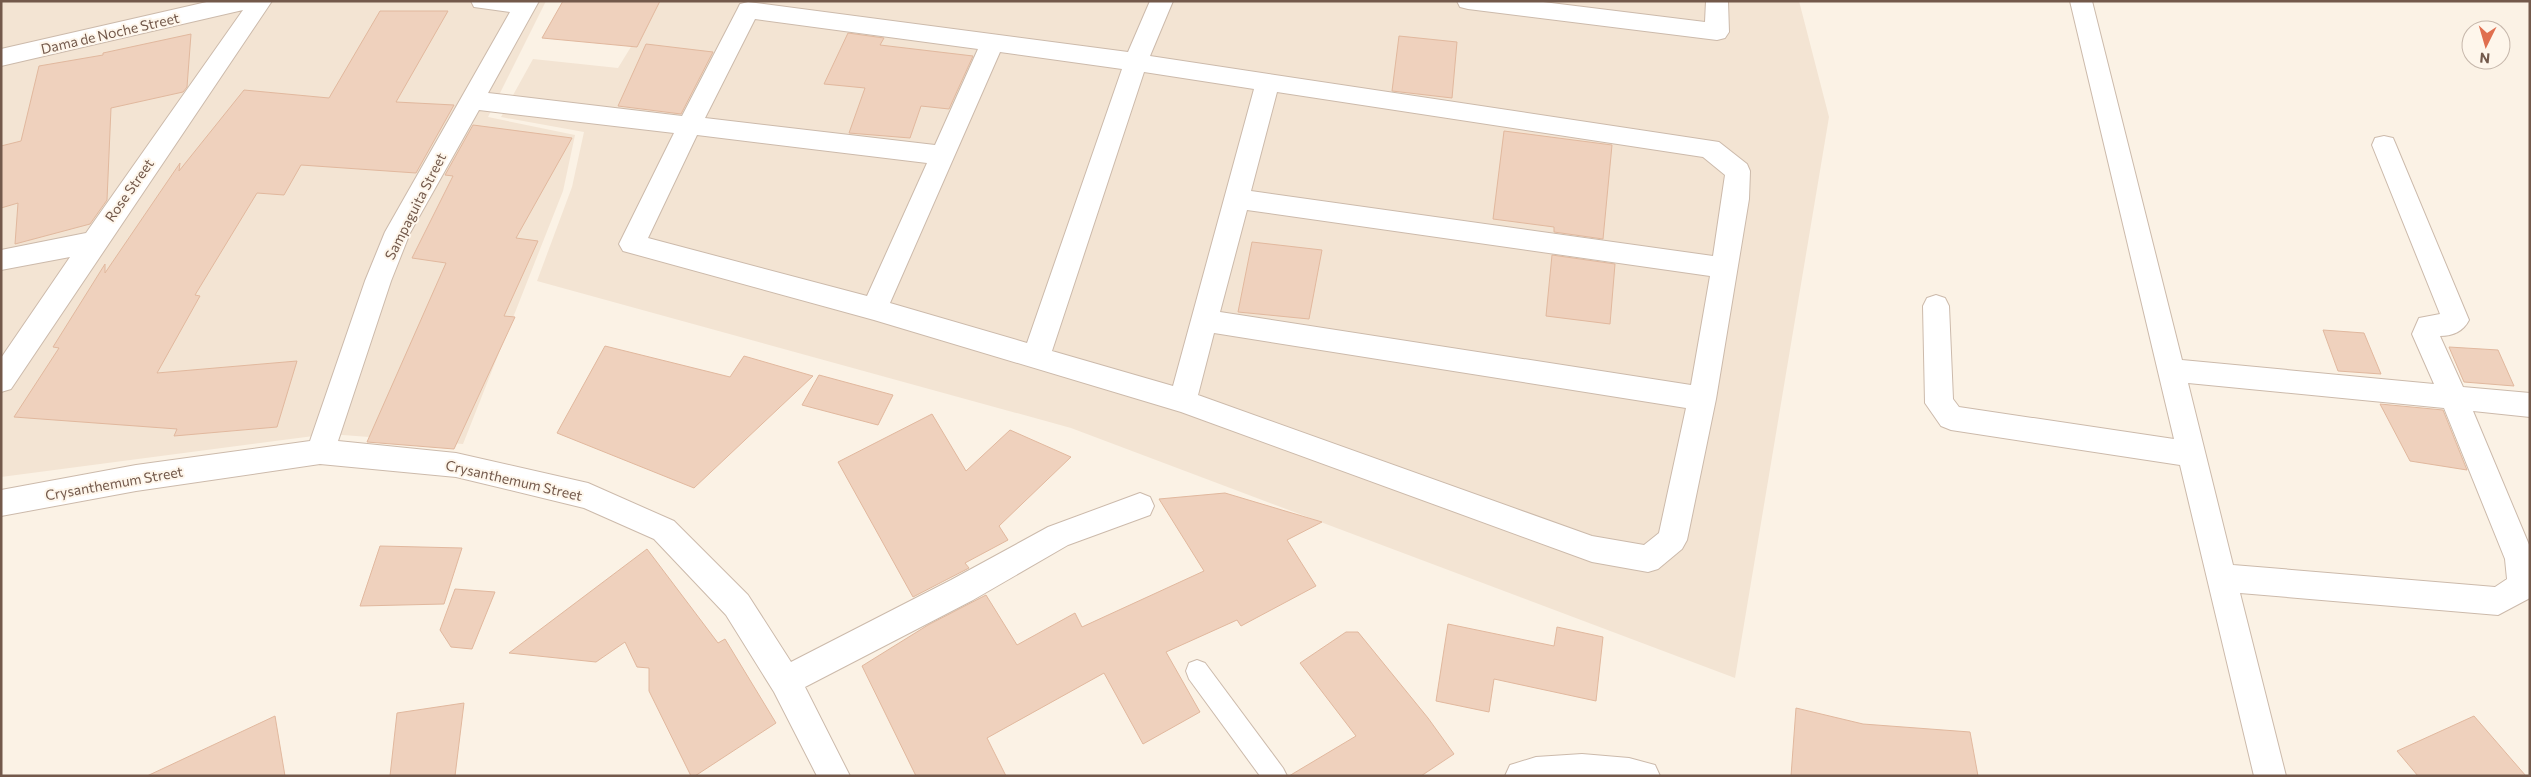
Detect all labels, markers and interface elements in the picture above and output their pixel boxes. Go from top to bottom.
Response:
street label: Dama de Noche Street [39,9,181,57]
north arrow [2461,20,2511,70]
text: N [2479,50,2491,67]
street label: Sampaguita Street [381,149,449,262]
street label: Rose Street [101,155,157,225]
street label: Crysanthemum Street [444,456,584,504]
street label: Crysanthemum Street [44,462,185,504]

